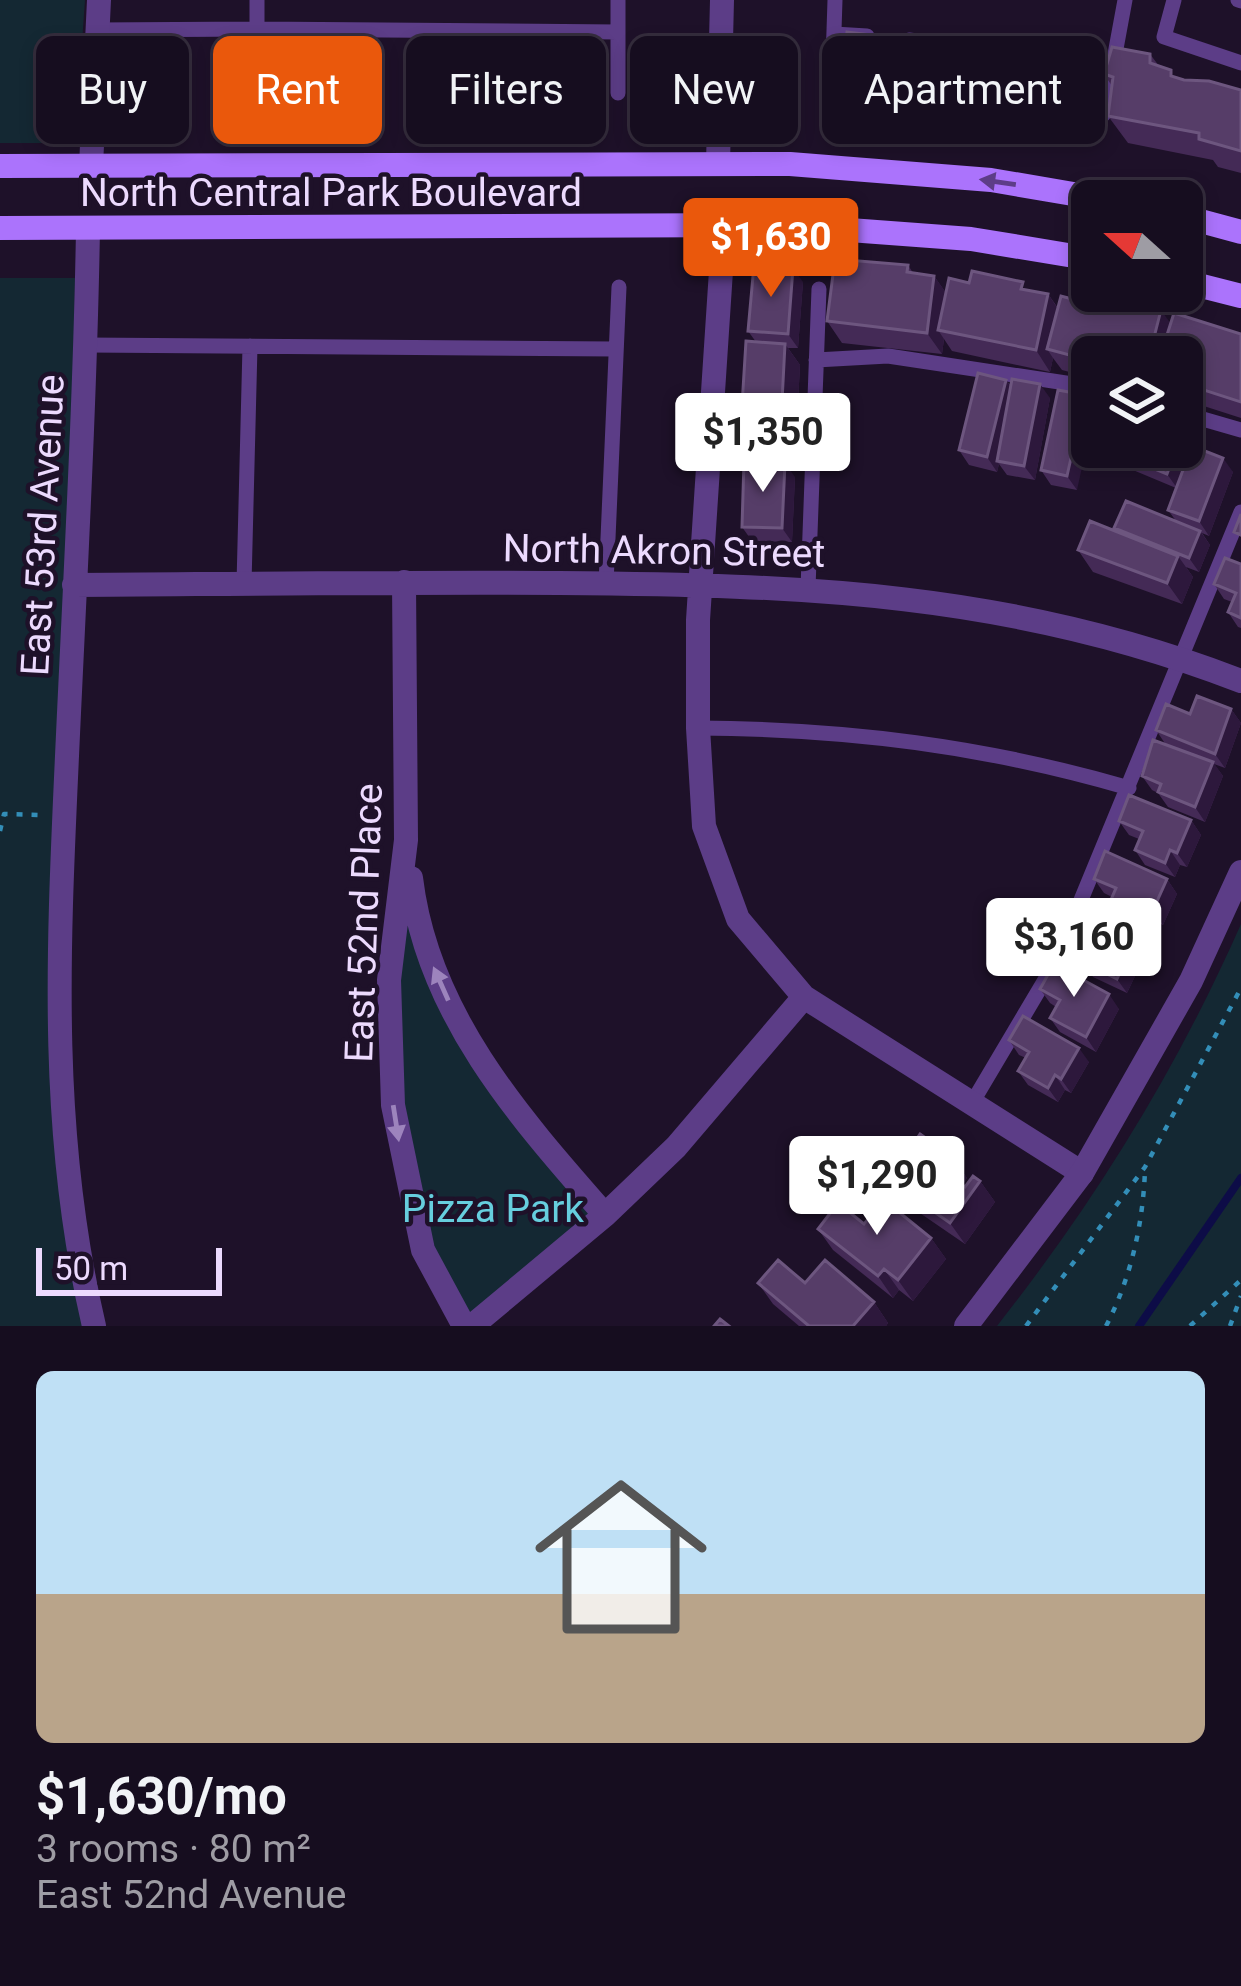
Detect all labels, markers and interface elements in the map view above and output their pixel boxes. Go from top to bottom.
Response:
chip: Buy [36,36,189,144]
chip: Rent [213,36,382,144]
chip: Filters [406,36,606,144]
chip: New [630,36,798,144]
chip: Apartment [822,36,1105,144]
street label: North Central Park Boulevard [80,170,582,216]
one-way arrow [979,172,1017,191]
north arrow [1071,180,1203,312]
map controls [1071,180,1203,468]
pin: $1,630 [673,198,869,300]
text: $1,630 [710,214,832,260]
button: layers [1071,336,1203,468]
street label: East 53rd Avenue [12,373,74,677]
pin: $1,350 [665,393,861,495]
text: $1,350 [702,409,824,455]
street label: North Akron Street [502,525,826,577]
street label: East 52nd Place [336,783,392,1063]
pin: $3,160 [976,898,1172,1000]
text: $3,160 [1013,914,1135,960]
one-way arrow [431,966,451,1001]
one-way arrow [387,1105,406,1142]
pin: $1,290 [779,1136,975,1238]
text: $1,290 [816,1152,938,1198]
park label: Pizza Park [402,1186,584,1232]
scale bar [36,1242,222,1295]
text: 50 m [54,1249,128,1288]
icon: home [513,1449,729,1665]
text: $1,630/mo [36,1767,287,1826]
text: 3 rooms · 80 m² [36,1826,311,1872]
text: East 52nd Avenue [36,1872,347,1918]

